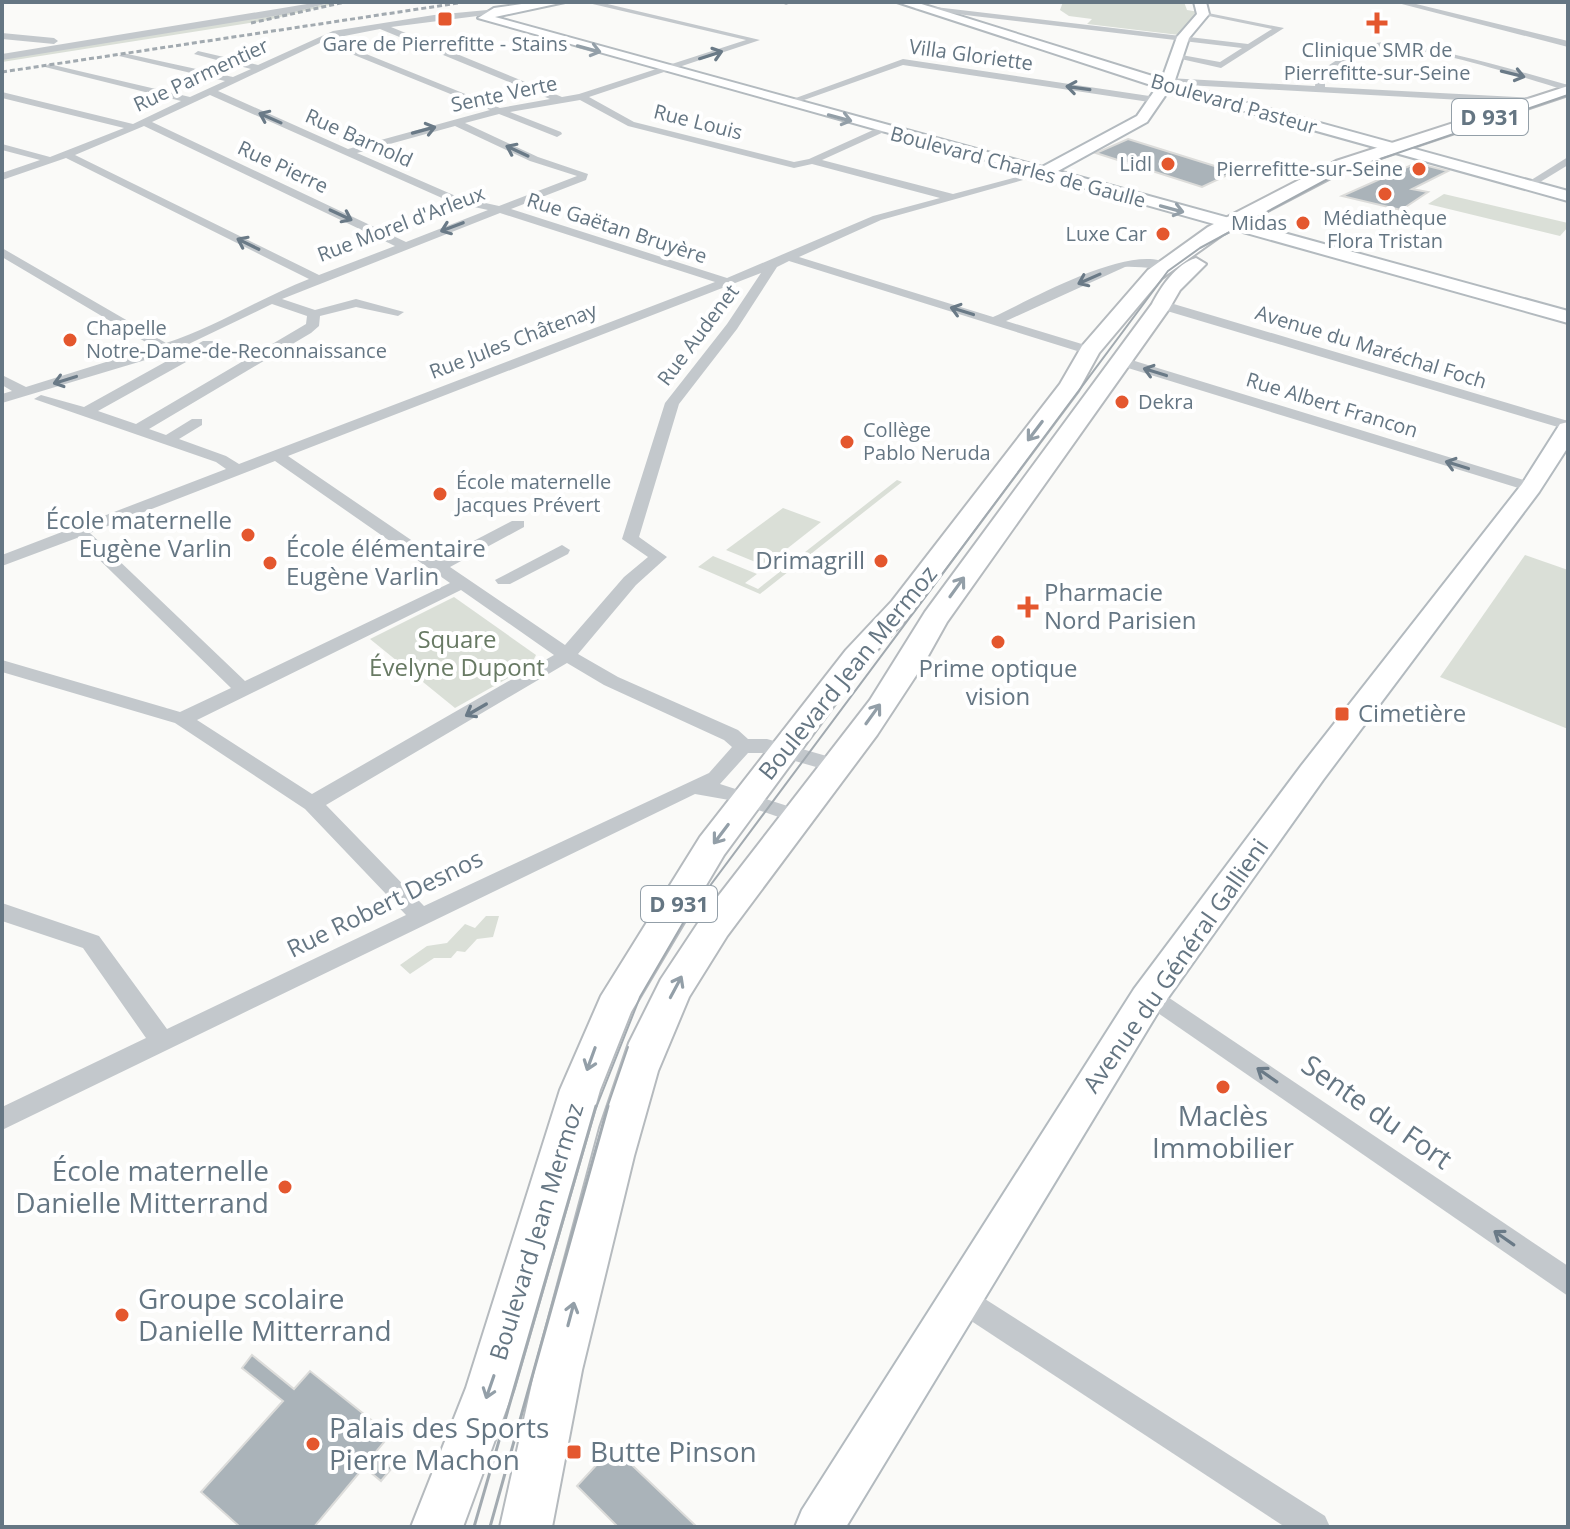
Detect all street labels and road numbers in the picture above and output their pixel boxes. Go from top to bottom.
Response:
street label: Rue Parmentier [129,31,273,118]
street label: Villa Gloriette [907,32,1035,77]
street label: Boulevard Pasteur [1148,67,1320,140]
street label: Sente Verte [448,69,559,118]
street label: Rue Louis [651,97,745,146]
road number: D 931 [1452,99,1528,135]
street label: Rue Barnold [301,102,417,173]
street label: Boulevard Charles de Gaulle [887,119,1149,214]
street label: Rue Pierre [234,134,333,199]
street label: Rue Morel d'Arleux [313,179,489,268]
street label: Rue Gaëtan Bruyère [524,186,711,269]
street label: Rue Audenet [651,279,745,391]
street label: Rue Jules Châtenay [425,296,601,385]
street label: Avenue du Maréchal Foch [1252,298,1490,395]
street label: Rue Albert Francon [1243,366,1421,444]
street label: Boulevard Jean Mermoz [750,558,944,786]
street label: Avenue du Général Gallieni [1074,831,1275,1099]
street label: Rue Robert Desnos [281,841,488,964]
road number: D 931 [641,886,717,922]
street label: Sente du Fort [1295,1045,1460,1177]
street label: Boulevard Jean Mermoz [481,1099,590,1364]

